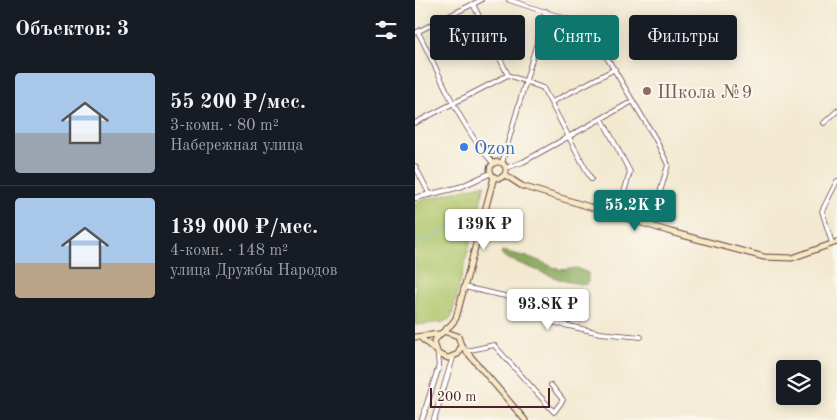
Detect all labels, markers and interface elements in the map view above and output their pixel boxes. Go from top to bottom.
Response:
chip: Купить [430,15,525,60]
chip: Снять [535,15,619,60]
chip: Фильтры [629,15,737,60]
icon: filters [372,16,400,44]
text: Объектов: 3 [15,19,129,40]
place label: Школа №9 [657,84,753,103]
marker: Школа №9 [641,85,653,97]
text: 55 200 ₽/мес. [170,92,306,113]
icon: home [55,93,115,153]
text: 3-комн. · 80 m² [170,118,279,134]
text: Набережная улица [170,138,303,154]
place label: Ozon [474,140,515,159]
marker: Ozon [458,141,470,153]
pin: 55.2K ₽ [589,190,681,232]
text: 55.2K ₽ [605,198,665,214]
pin: 139K ₽ [443,208,525,251]
text: 139 000 ₽/мес. [170,217,318,238]
text: 139K ₽ [456,217,512,233]
icon: home [55,218,115,278]
text: 4-комн. · 148 m² [170,243,288,259]
text: улица Дружбы Народов [170,263,337,279]
pin: 93.8K ₽ [502,288,594,331]
text: 93.8K ₽ [518,297,578,313]
map controls [776,360,821,405]
button: layers [776,360,821,405]
scale bar [430,385,550,408]
text: 200 m [437,390,476,404]

